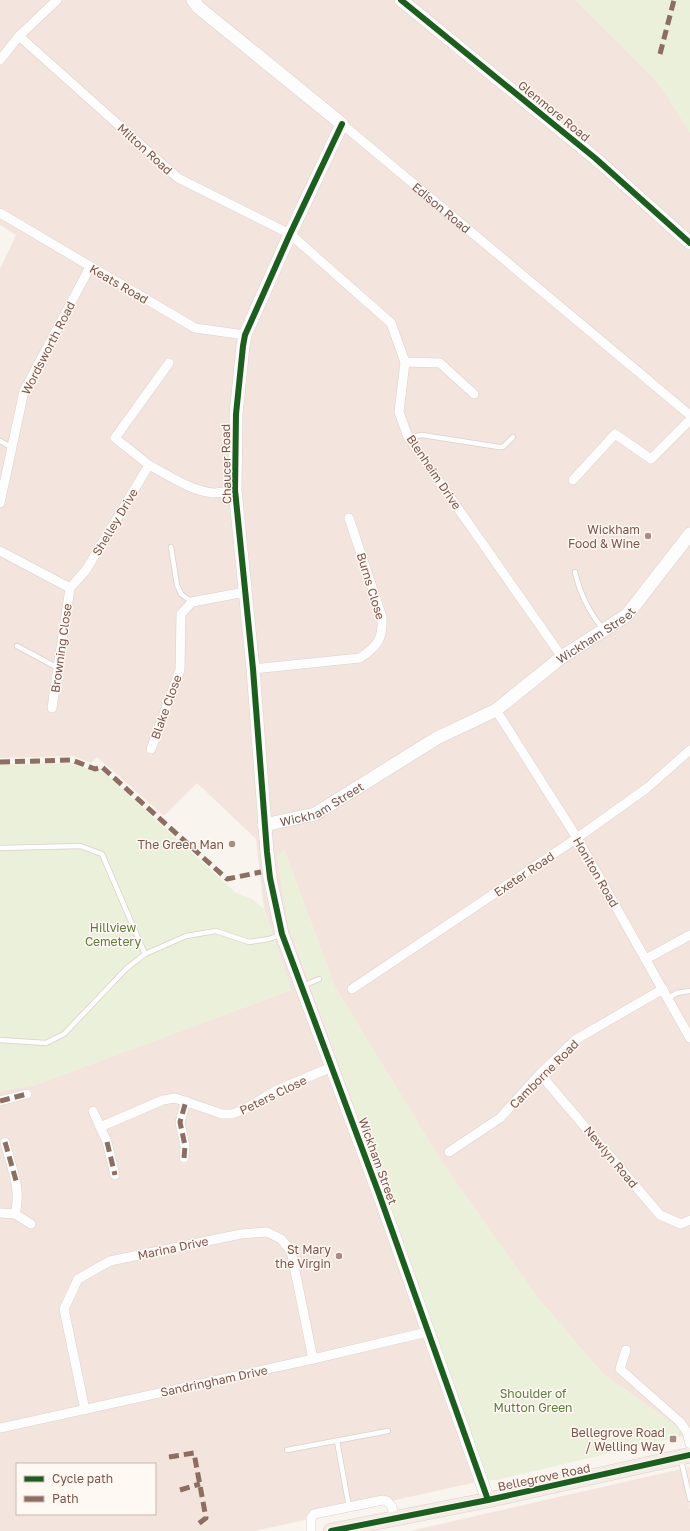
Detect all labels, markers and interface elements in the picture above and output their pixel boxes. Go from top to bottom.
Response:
street label: Glenmore Road [515,77,593,145]
street label: Milton Road [114,120,176,178]
street label: Edison Road [410,179,474,236]
street label: Keats Road [87,261,151,307]
street label: Wordsworth Road [18,299,78,397]
street label: Chaucer Road [218,424,234,504]
street label: Blenheim Drive [403,432,465,512]
street label: Shelley Drive [89,486,141,558]
place label: Wickham Food & Wine [568,522,640,551]
marker: Wickham Food & Wine [643,531,653,541]
street label: Burns Close [354,551,388,621]
street label: Browning Close [47,602,75,694]
street label: Wickham Street [553,604,638,666]
street label: Blake Close [147,673,185,741]
street label: Wickham Street [278,778,366,829]
street label: Honiton Road [570,834,622,910]
place label: The Green Man [137,837,224,852]
marker: The Green Man [227,839,237,849]
street label: Exeter Road [491,848,557,900]
park label: Hillview Cemetery [85,920,141,949]
street label: Camborne Road [506,1036,582,1112]
street label: Peters Close [237,1072,309,1118]
street label: Wickham Street [355,1116,401,1207]
street label: Newlyn Road [581,1123,641,1191]
street label: Marina Drive [136,1233,210,1263]
place label: St Mary the Virgin [275,1242,331,1271]
marker: St Mary the Virgin [334,1251,344,1261]
street label: Sandringham Drive [159,1362,269,1400]
park label: Shoulder of Mutton Green [494,1386,572,1415]
place label: Bellegrove Road / Welling Way [571,1425,665,1454]
marker: Bellegrove Road / Welling Way [668,1434,678,1444]
street label: Bellegrove Road [496,1460,592,1494]
legend [16,1463,156,1515]
text: Cycle path [52,1471,113,1486]
text: Path [52,1491,79,1506]

